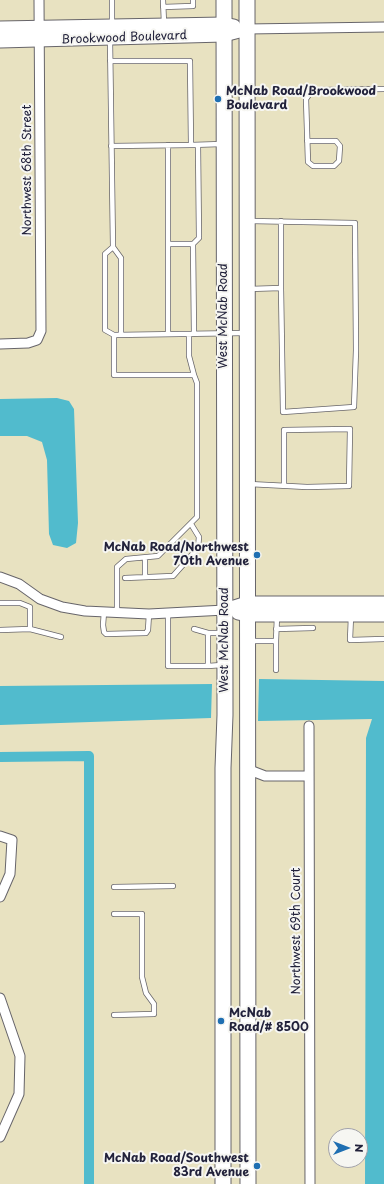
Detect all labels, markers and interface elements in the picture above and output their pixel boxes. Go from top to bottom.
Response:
street label: Brookwood Boulevard [61,29,187,47]
place label: McNab Road/Brookwood Boulevard [226,85,376,113]
marker: McNab Road/Brookwood Boulevard [213,94,223,104]
street label: Northwest 68th Street [21,105,35,235]
street label: West McNab Road [217,263,231,369]
place label: McNab Road/Northwest 70th Avenue [104,541,249,569]
marker: McNab Road/Northwest 70th Avenue [252,550,262,560]
street label: West McNab Road [218,587,232,693]
street label: Northwest 69th Court [290,868,304,994]
place label: McNab Road/# 8500 [229,1007,309,1035]
marker: McNab Road/# 8500 [216,1016,226,1026]
north arrow [328,1128,368,1168]
text: N [351,1144,368,1152]
place label: McNab Road/Southwest 83rd Avenue [104,1152,249,1180]
marker: McNab Road/Southwest 83rd Avenue [252,1161,262,1171]

